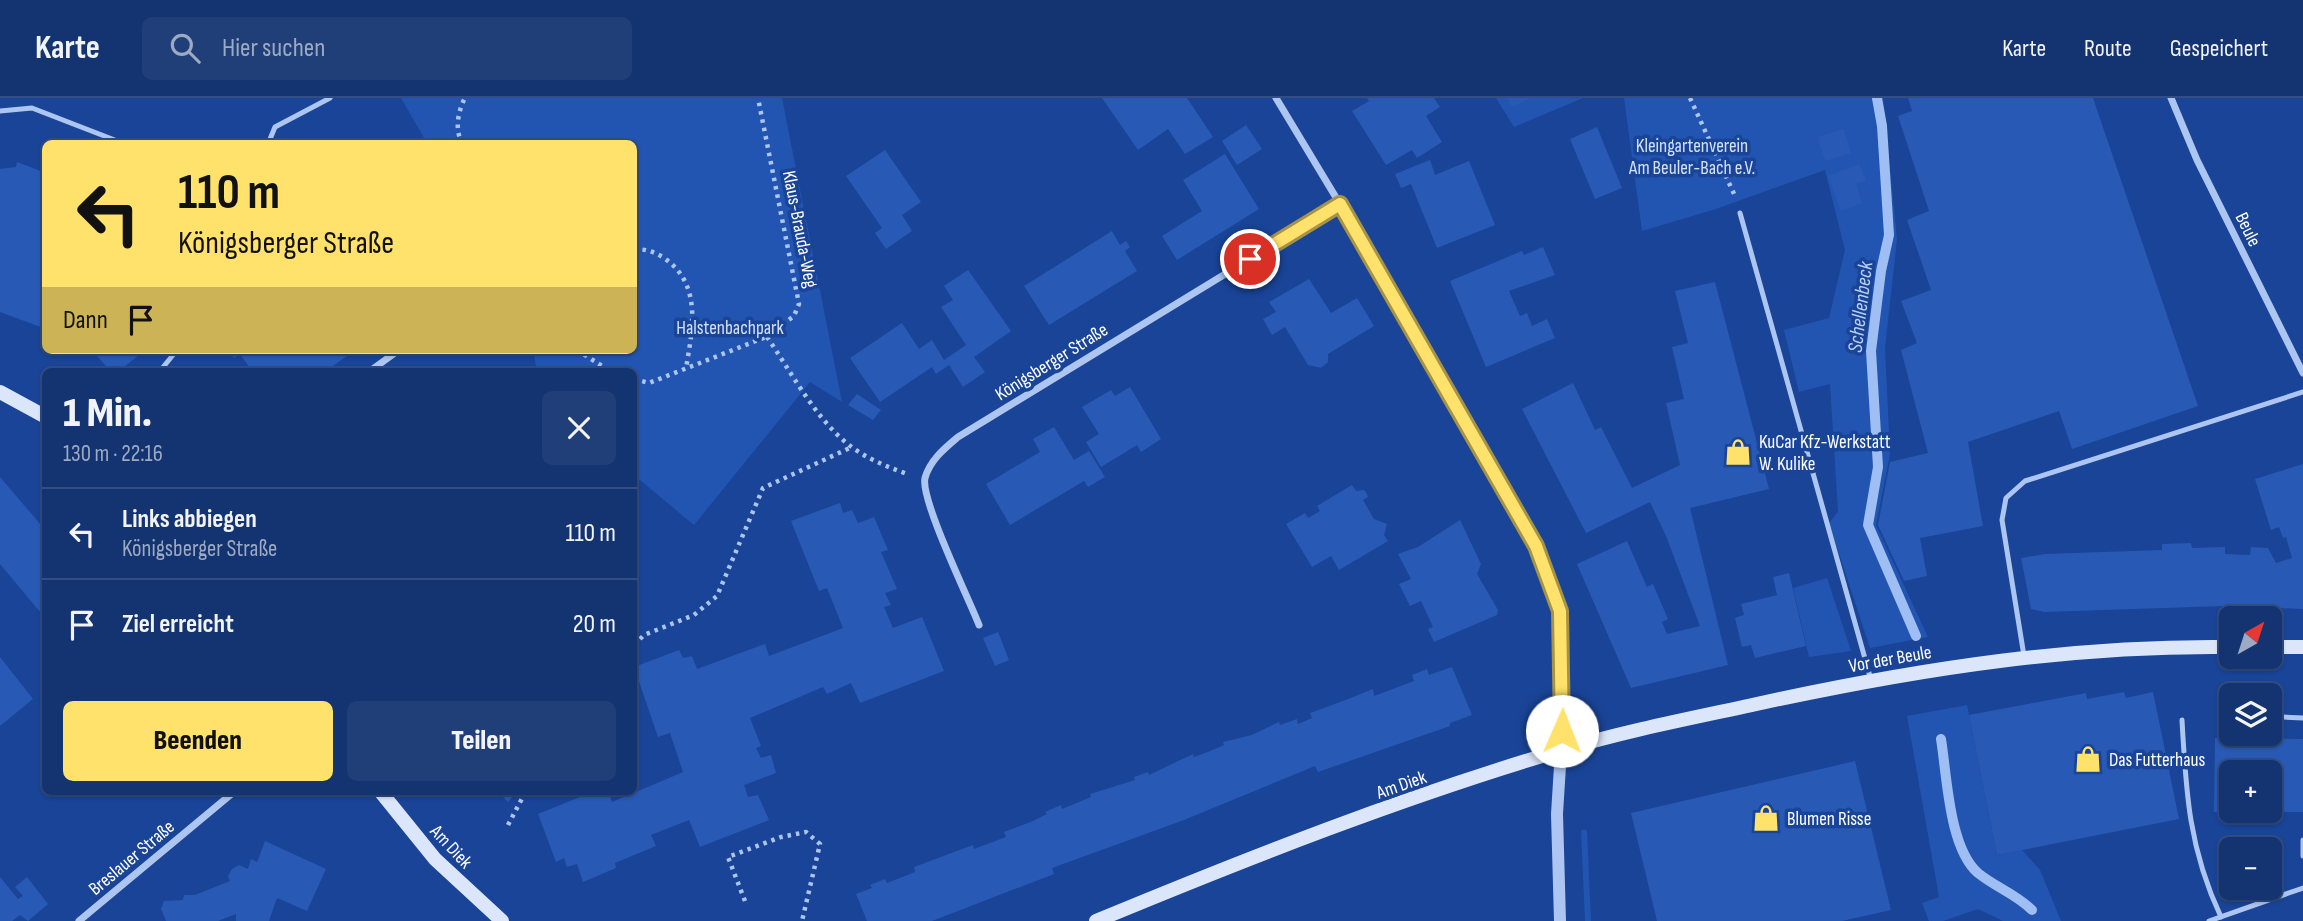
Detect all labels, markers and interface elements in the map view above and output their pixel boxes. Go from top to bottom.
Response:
search box [142,17,632,80]
text: Karte [35,28,100,68]
icon: search [166,29,204,67]
text: Hier suchen [222,33,325,64]
text: Karte [2002,34,2046,63]
text: Route [2084,34,2132,63]
text: Gespeichert [2170,34,2268,63]
park label: Kleingartenverein Am Beuler-Bach e.V. [1628,135,1755,180]
text: 110 m [178,164,280,223]
icon: left [63,168,154,259]
street label: Klaus-Brauda-Weg [777,169,822,290]
street label: Beule [2230,209,2266,251]
text: Königsberger Straße [178,224,394,263]
pin [1220,229,1280,289]
icon: arrive [1231,240,1269,278]
water label: Schellenbeck [1843,259,1879,354]
icon: arrive [122,301,160,339]
text: Dann [63,305,108,336]
park label: Halstenbachpark [676,317,784,340]
street label: Königsberger Straße [991,319,1112,406]
text: 1 Min. [63,388,152,439]
button: close [542,391,616,465]
place label: KuCar Kfz-Werkstatt W. Kulike [1759,431,1891,476]
shop icon: KuCar Kfz-Werkstatt W. Kulike [1723,437,1753,467]
text: 130 m · 22:16 [63,440,163,468]
text: Links abbiegen [122,504,257,535]
icon: left [63,515,101,553]
text: 110 m [565,518,616,549]
text: Königsberger Straße [122,535,277,563]
icon: arrive [63,606,101,644]
north arrow [2219,606,2282,668]
map controls [2219,606,2282,900]
text: Ziel erreicht [122,609,234,640]
text: 20 m [573,609,616,640]
street label: Vor der Beule [1847,641,1933,678]
button: layers [2219,683,2282,746]
position arrow [1525,694,1599,768]
button: Beenden [63,701,333,781]
button: Teilen [347,701,616,781]
shop icon: Das Futterhaus [2073,744,2103,774]
place label: Das Futterhaus [2109,749,2205,772]
button: + [2219,760,2282,823]
street label: Am Diek [1372,766,1430,805]
shop icon: Blumen Risse [1751,803,1781,833]
place label: Blumen Risse [1787,808,1871,831]
street label: Breslauer Straße [84,816,180,901]
street label: Am Diek [424,820,477,874]
button: − [2219,837,2282,900]

